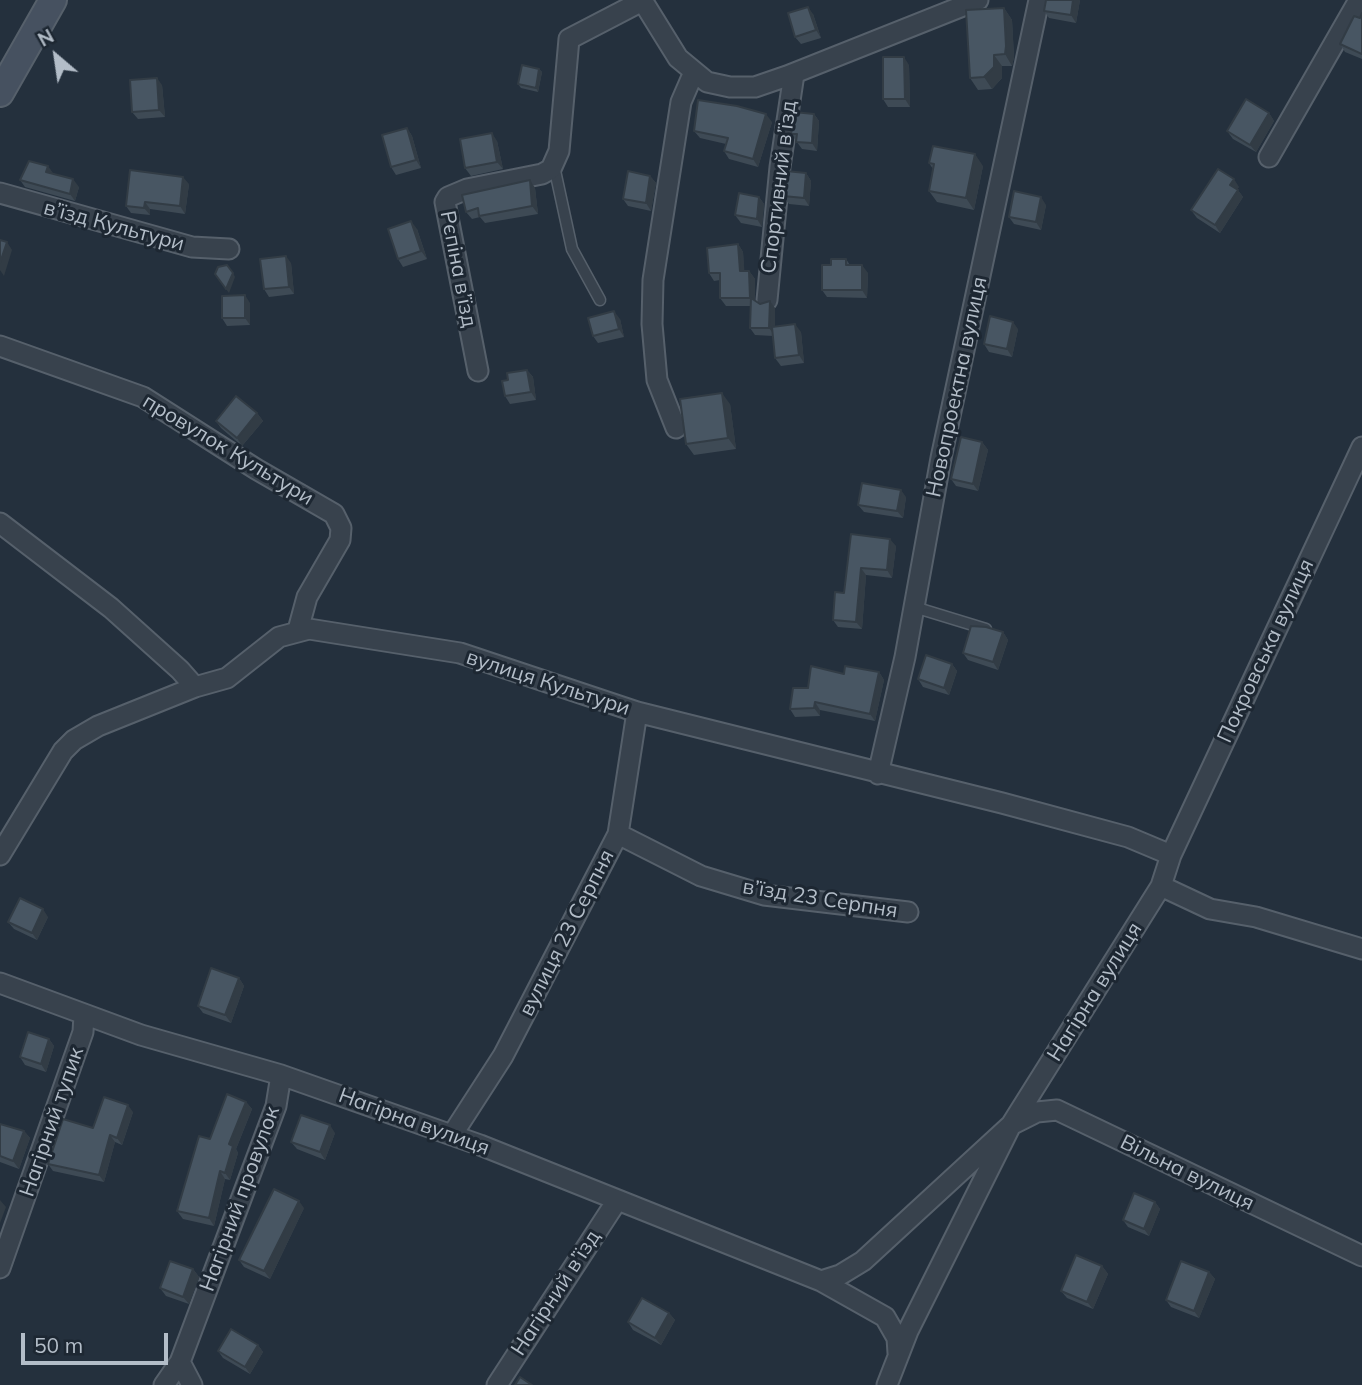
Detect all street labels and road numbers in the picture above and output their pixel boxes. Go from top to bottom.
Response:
street label: Спортивний в’їзд [756,99,802,275]
street label: в’їзд Культури [41,195,187,257]
street label: Рєпіна в’їзд [434,209,482,329]
street label: Новопроектна вулиця [921,274,993,500]
street label: провулок Культури [138,389,318,511]
street label: Покровська вулиця [1212,555,1320,747]
street label: вулиця Культури [463,645,633,721]
street label: вулиця 23 Серпня [514,846,620,1020]
street label: в’їзд 23 Серпня [741,874,899,924]
street label: Нагірна вулиця [1042,918,1148,1066]
street label: Нагірний тупик [15,1044,89,1200]
street label: Нагірна вулиця [335,1083,493,1161]
street label: Нагірний провулок [195,1103,285,1295]
street label: Вільна вулиця [1116,1130,1258,1216]
street label: Нагірний в’їзд [506,1225,606,1361]

